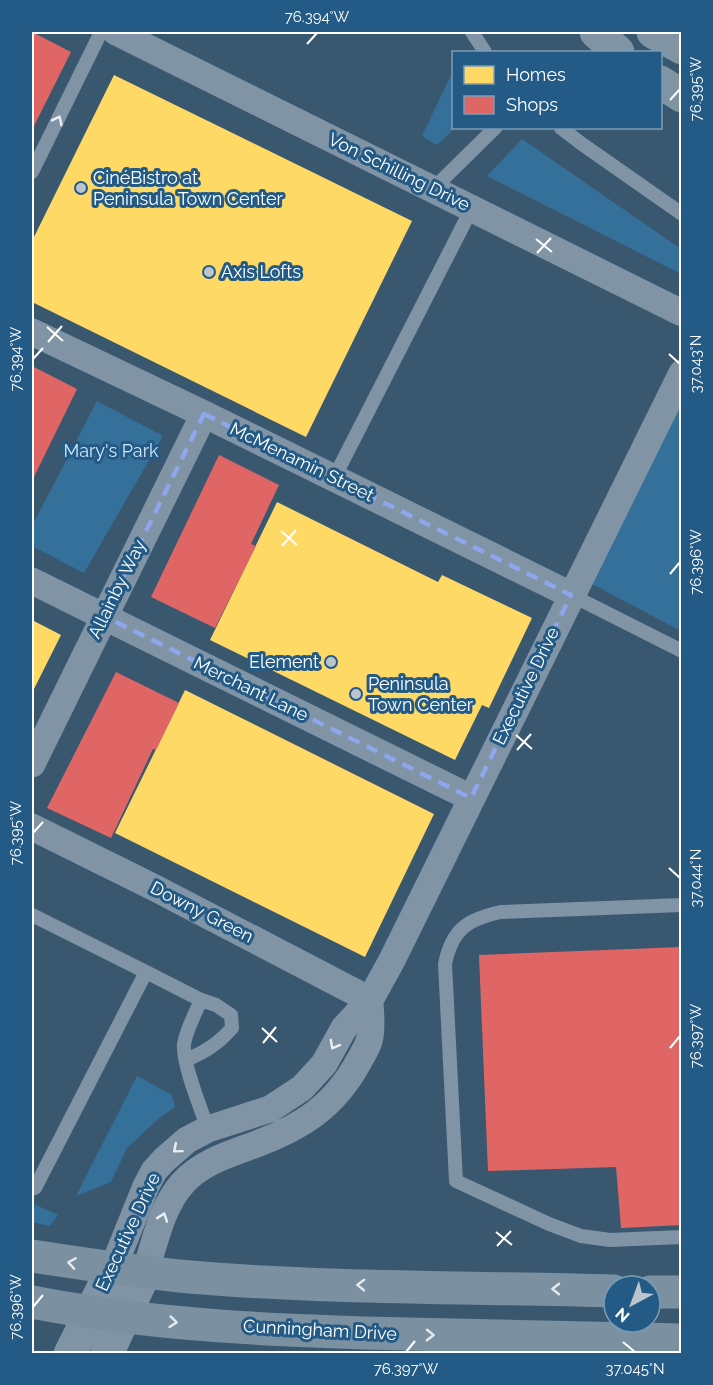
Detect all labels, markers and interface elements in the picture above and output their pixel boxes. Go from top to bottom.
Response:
text: 76.394°W [285,8,350,26]
legend [452,51,662,129]
text: 76.395°W [687,56,705,121]
text: Homes [506,64,566,85]
text: Shops [506,94,558,115]
one-way arrow [50,115,62,126]
street label: Von Schilling Drive [325,128,474,215]
place label: CinéBistro at Peninsula Town Center [93,167,283,209]
marker: CinéBistro at Peninsula Town Center [74,181,88,195]
place label: Axis Lofts [221,261,301,282]
marker: Axis Lofts [202,265,216,279]
text: 76.394°W [7,326,25,391]
text: 37.043°N [687,335,705,393]
street label: McMenamin Street [227,418,378,506]
park label: Mary's Park [63,440,159,461]
text: 76.396°W [687,529,705,595]
street label: Allainby Way [84,536,150,642]
street label: Executive Drive [488,623,563,748]
place label: Element [249,651,319,672]
street label: Merchant Lane [191,652,312,726]
marker: Element [324,655,338,669]
place label: Peninsula Town Center [368,673,474,715]
marker: Peninsula Town Center [349,687,363,701]
text: 76.395°W [7,800,25,865]
text: 37.044°N [687,849,705,907]
street label: Downy Green [147,877,257,946]
text: 76.397°W [687,1004,705,1068]
one-way arrow [330,1039,342,1049]
one-way arrow [172,1142,183,1153]
street label: Executive Drive [91,1169,164,1294]
one-way arrow [156,1212,169,1223]
one-way arrow [68,1257,77,1269]
text: 76.396°W [7,1274,25,1340]
north arrow [602,1274,662,1334]
one-way arrow [356,1279,365,1291]
one-way arrow [551,1283,560,1296]
text: N [612,1304,633,1326]
one-way arrow [168,1315,177,1327]
street label: Cunningham Drive [243,1315,398,1344]
one-way arrow [426,1328,435,1341]
text: 76.397°W [374,1360,438,1378]
text: 37.045°N [606,1360,664,1378]

